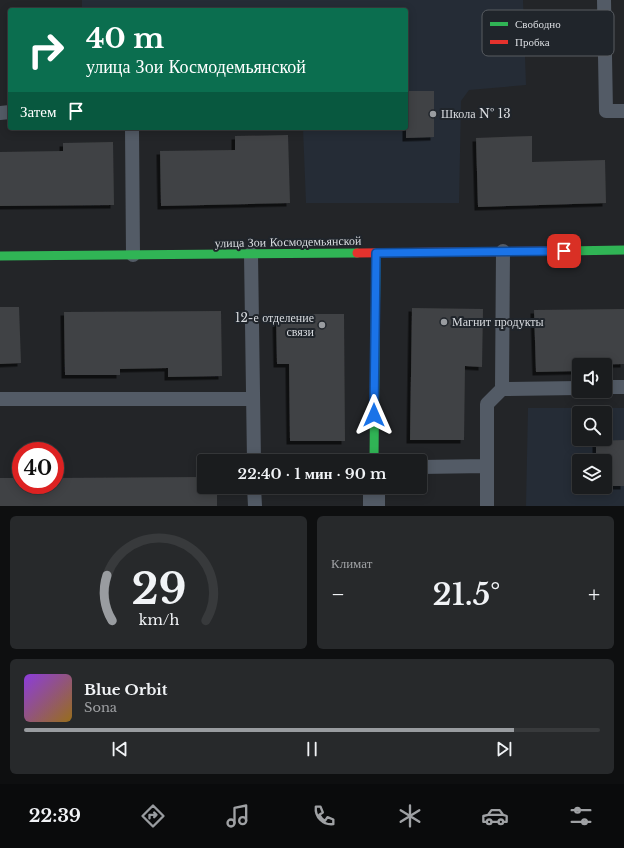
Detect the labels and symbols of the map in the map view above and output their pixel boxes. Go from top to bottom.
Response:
legend [482,10,614,56]
text: Свободно [515,17,561,31]
text: Пробка [515,35,550,49]
place label: Школа № 13 [441,106,511,121]
marker: Школа № 13 [428,109,438,119]
street label: улица Зои Космодемьянской [215,233,362,250]
pin [547,234,581,268]
place label: 12-е отделение связи [235,310,315,339]
place label: Магнит продукты [452,314,544,329]
marker: Магнит продукты [439,317,449,327]
marker: 12-е отделение связи [317,320,327,330]
position arrow [353,394,395,436]
speed limit sign: 40 [12,442,64,494]

